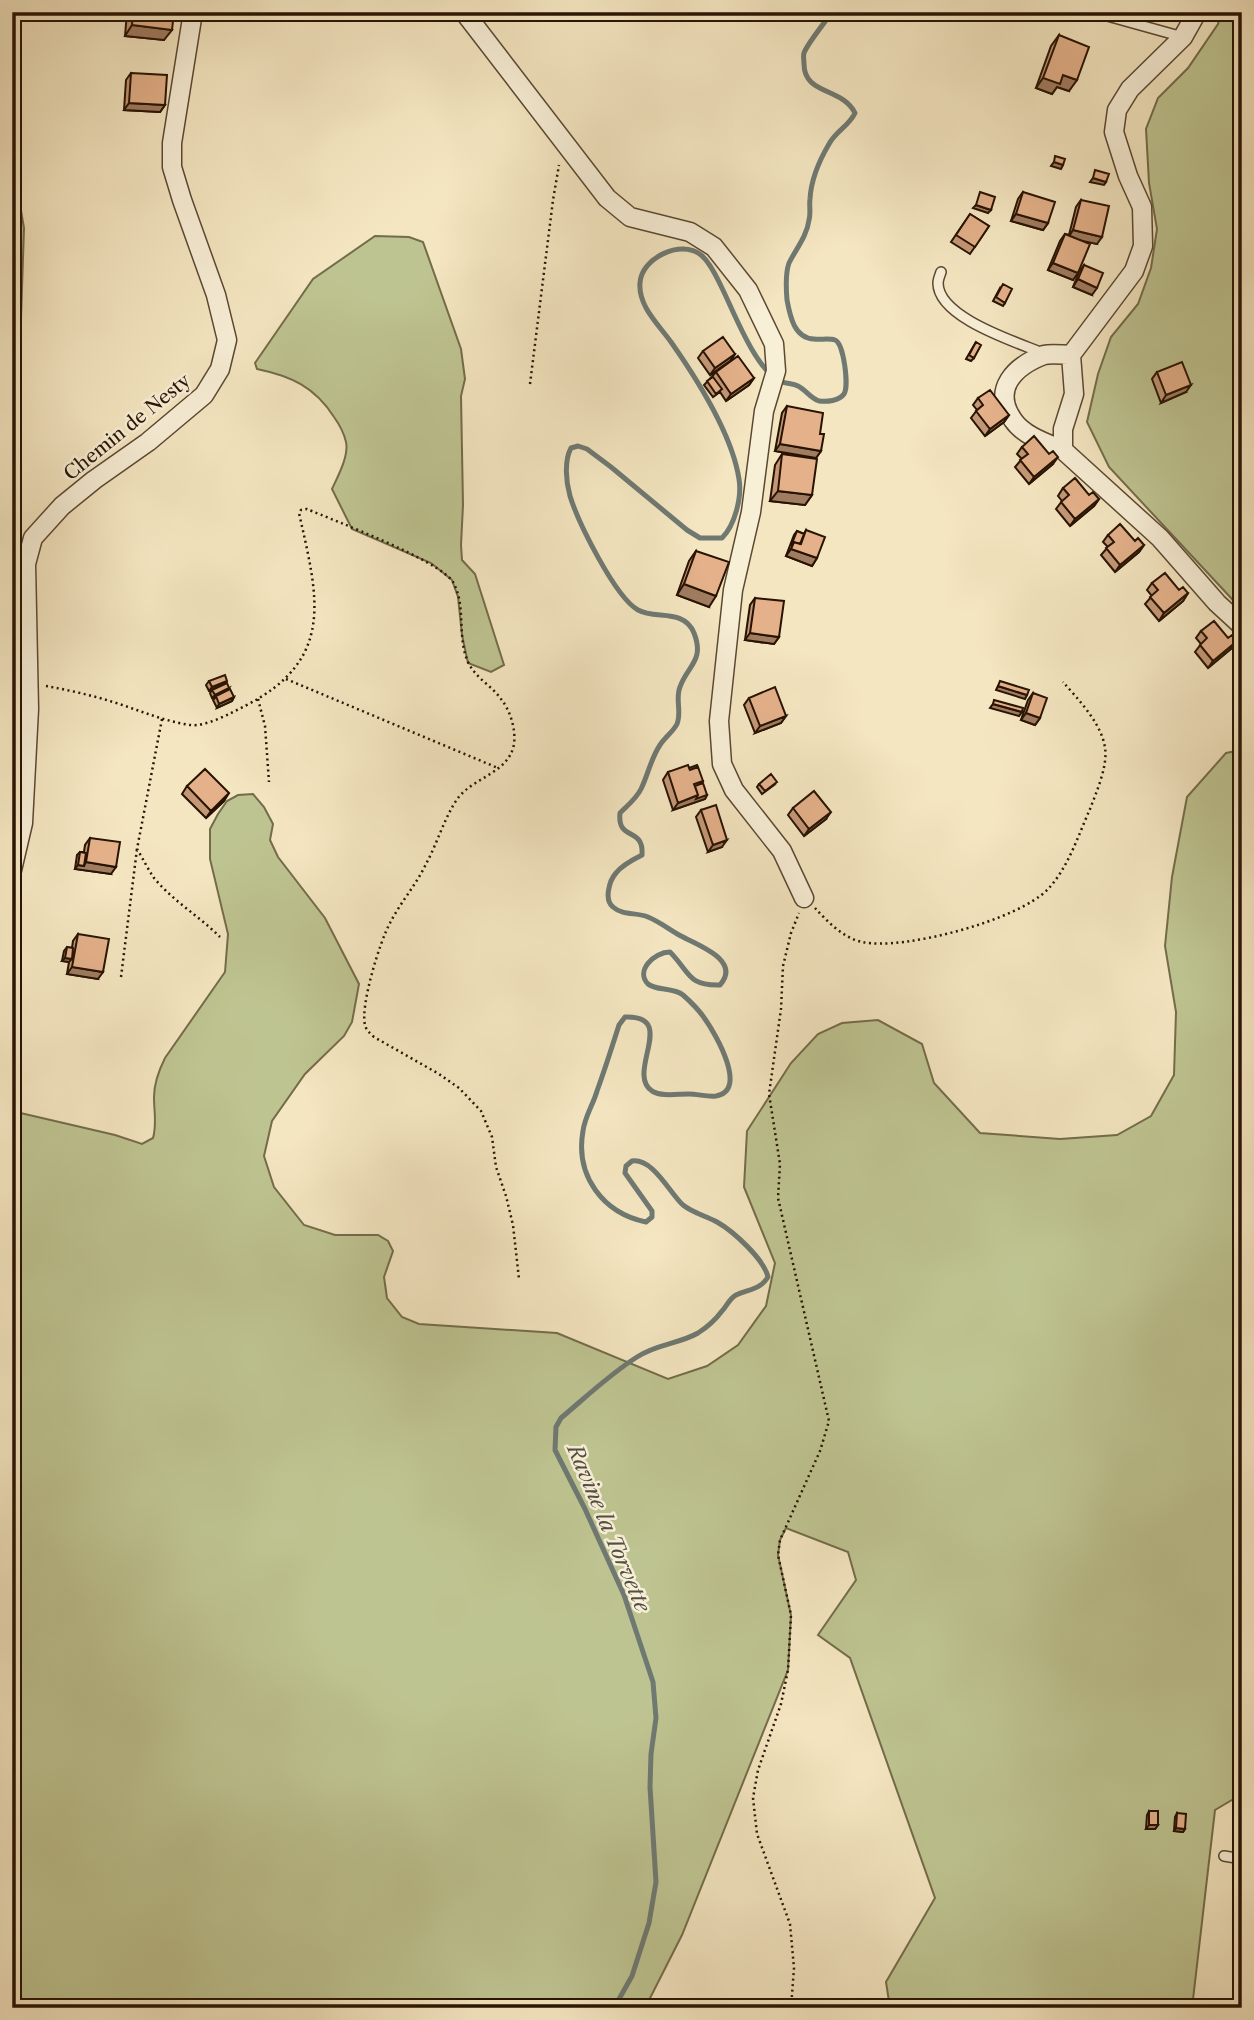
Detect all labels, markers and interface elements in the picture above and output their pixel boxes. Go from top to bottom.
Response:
street label: Chemin de Nesty [59,369,195,485]
water label: Ravine la Torvette [562,1439,656,1616]

